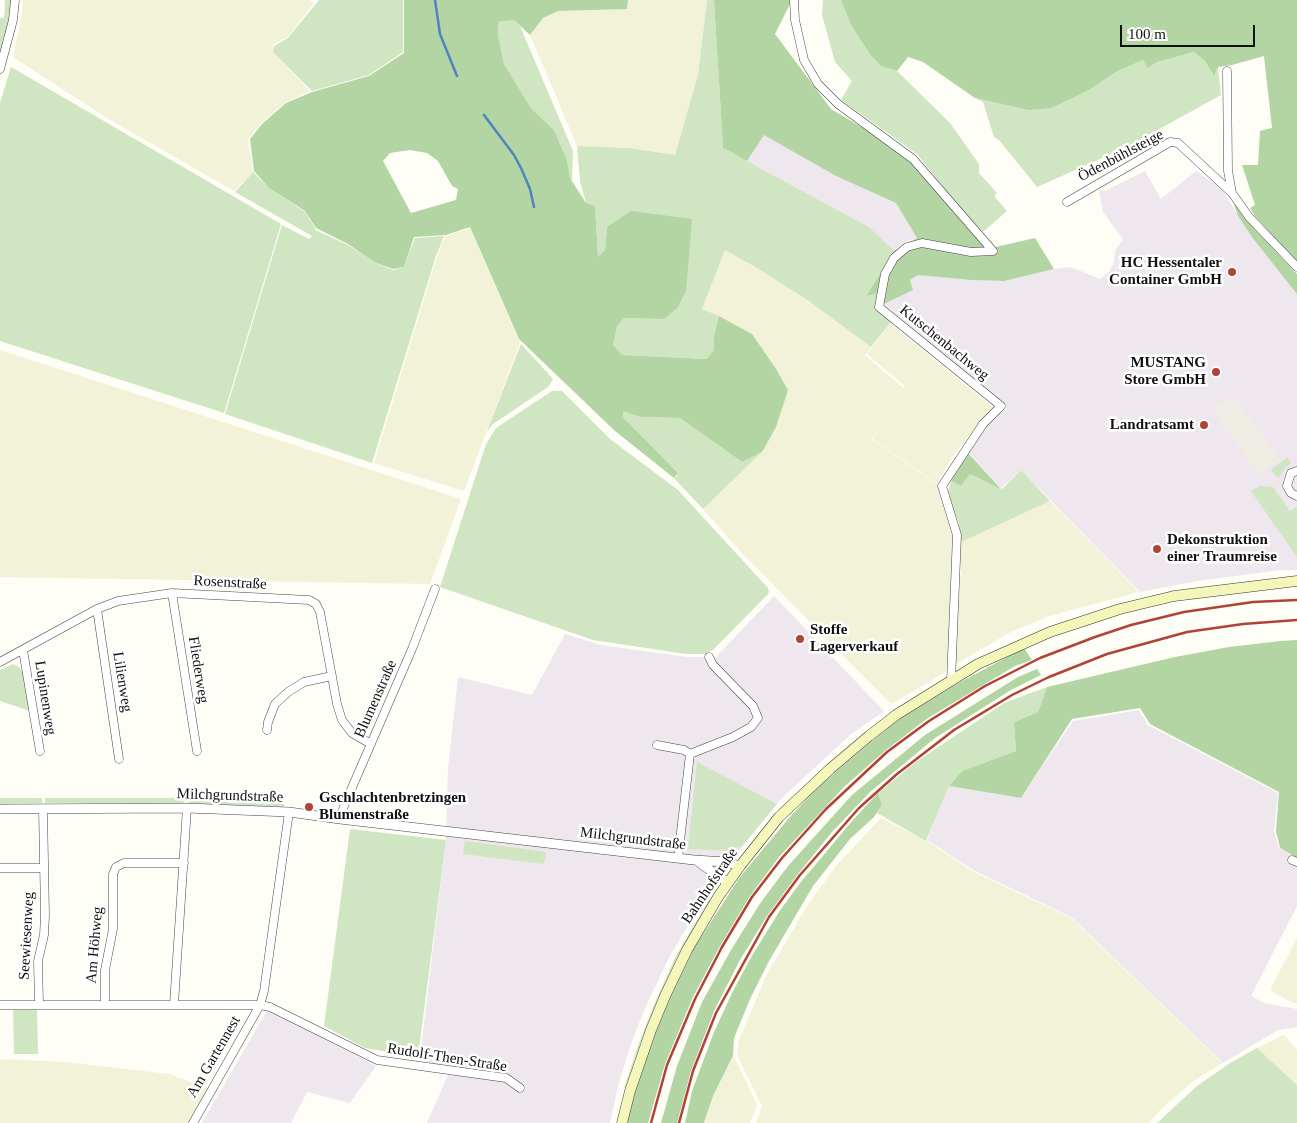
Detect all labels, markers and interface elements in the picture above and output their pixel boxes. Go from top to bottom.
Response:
scale bar [1122,15,1257,47]
text: 100 m [1128,26,1166,42]
street label: Ödenbühlsteige [1075,126,1167,186]
place label: HC Hessentaler Container GmbH [1109,254,1222,289]
marker: HC Hessentaler Container GmbH [1226,266,1238,278]
street label: Kutschenbachweg [896,301,992,385]
place label: MUSTANG Store GmbH [1124,354,1206,389]
marker: MUSTANG Store GmbH [1210,366,1222,378]
place label: Landratsamt [1110,416,1194,434]
marker: Landratsamt [1198,419,1210,431]
place label: Dekonstruktion einer Traumreise [1167,531,1277,566]
marker: Dekonstruktion einer Traumreise [1151,543,1163,555]
street label: Rosenstraße [193,572,267,594]
place label: Stoffe Lagerverkauf [810,621,898,656]
marker: Stoffe Lagerverkauf [794,633,806,645]
street label: Fliederweg [184,635,212,705]
street label: Lilienweg [108,651,136,713]
street label: Blumenstraße [351,657,401,741]
street label: Lupinenweg [30,660,60,736]
street label: Milchgrundstraße [176,785,284,807]
place label: Gschlachtenbretzingen Blumenstraße [319,789,466,824]
marker: Gschlachtenbretzingen Blumenstraße [303,801,315,813]
street label: Milchgrundstraße [579,824,687,854]
street label: Bahnhofstraße [678,845,742,927]
street label: Seewiesenweg [16,891,38,981]
street label: Am Höhweg [83,906,107,984]
street label: Am Gartennest [183,1013,245,1101]
street label: Rudolf-Then-Straße [386,1040,508,1076]

